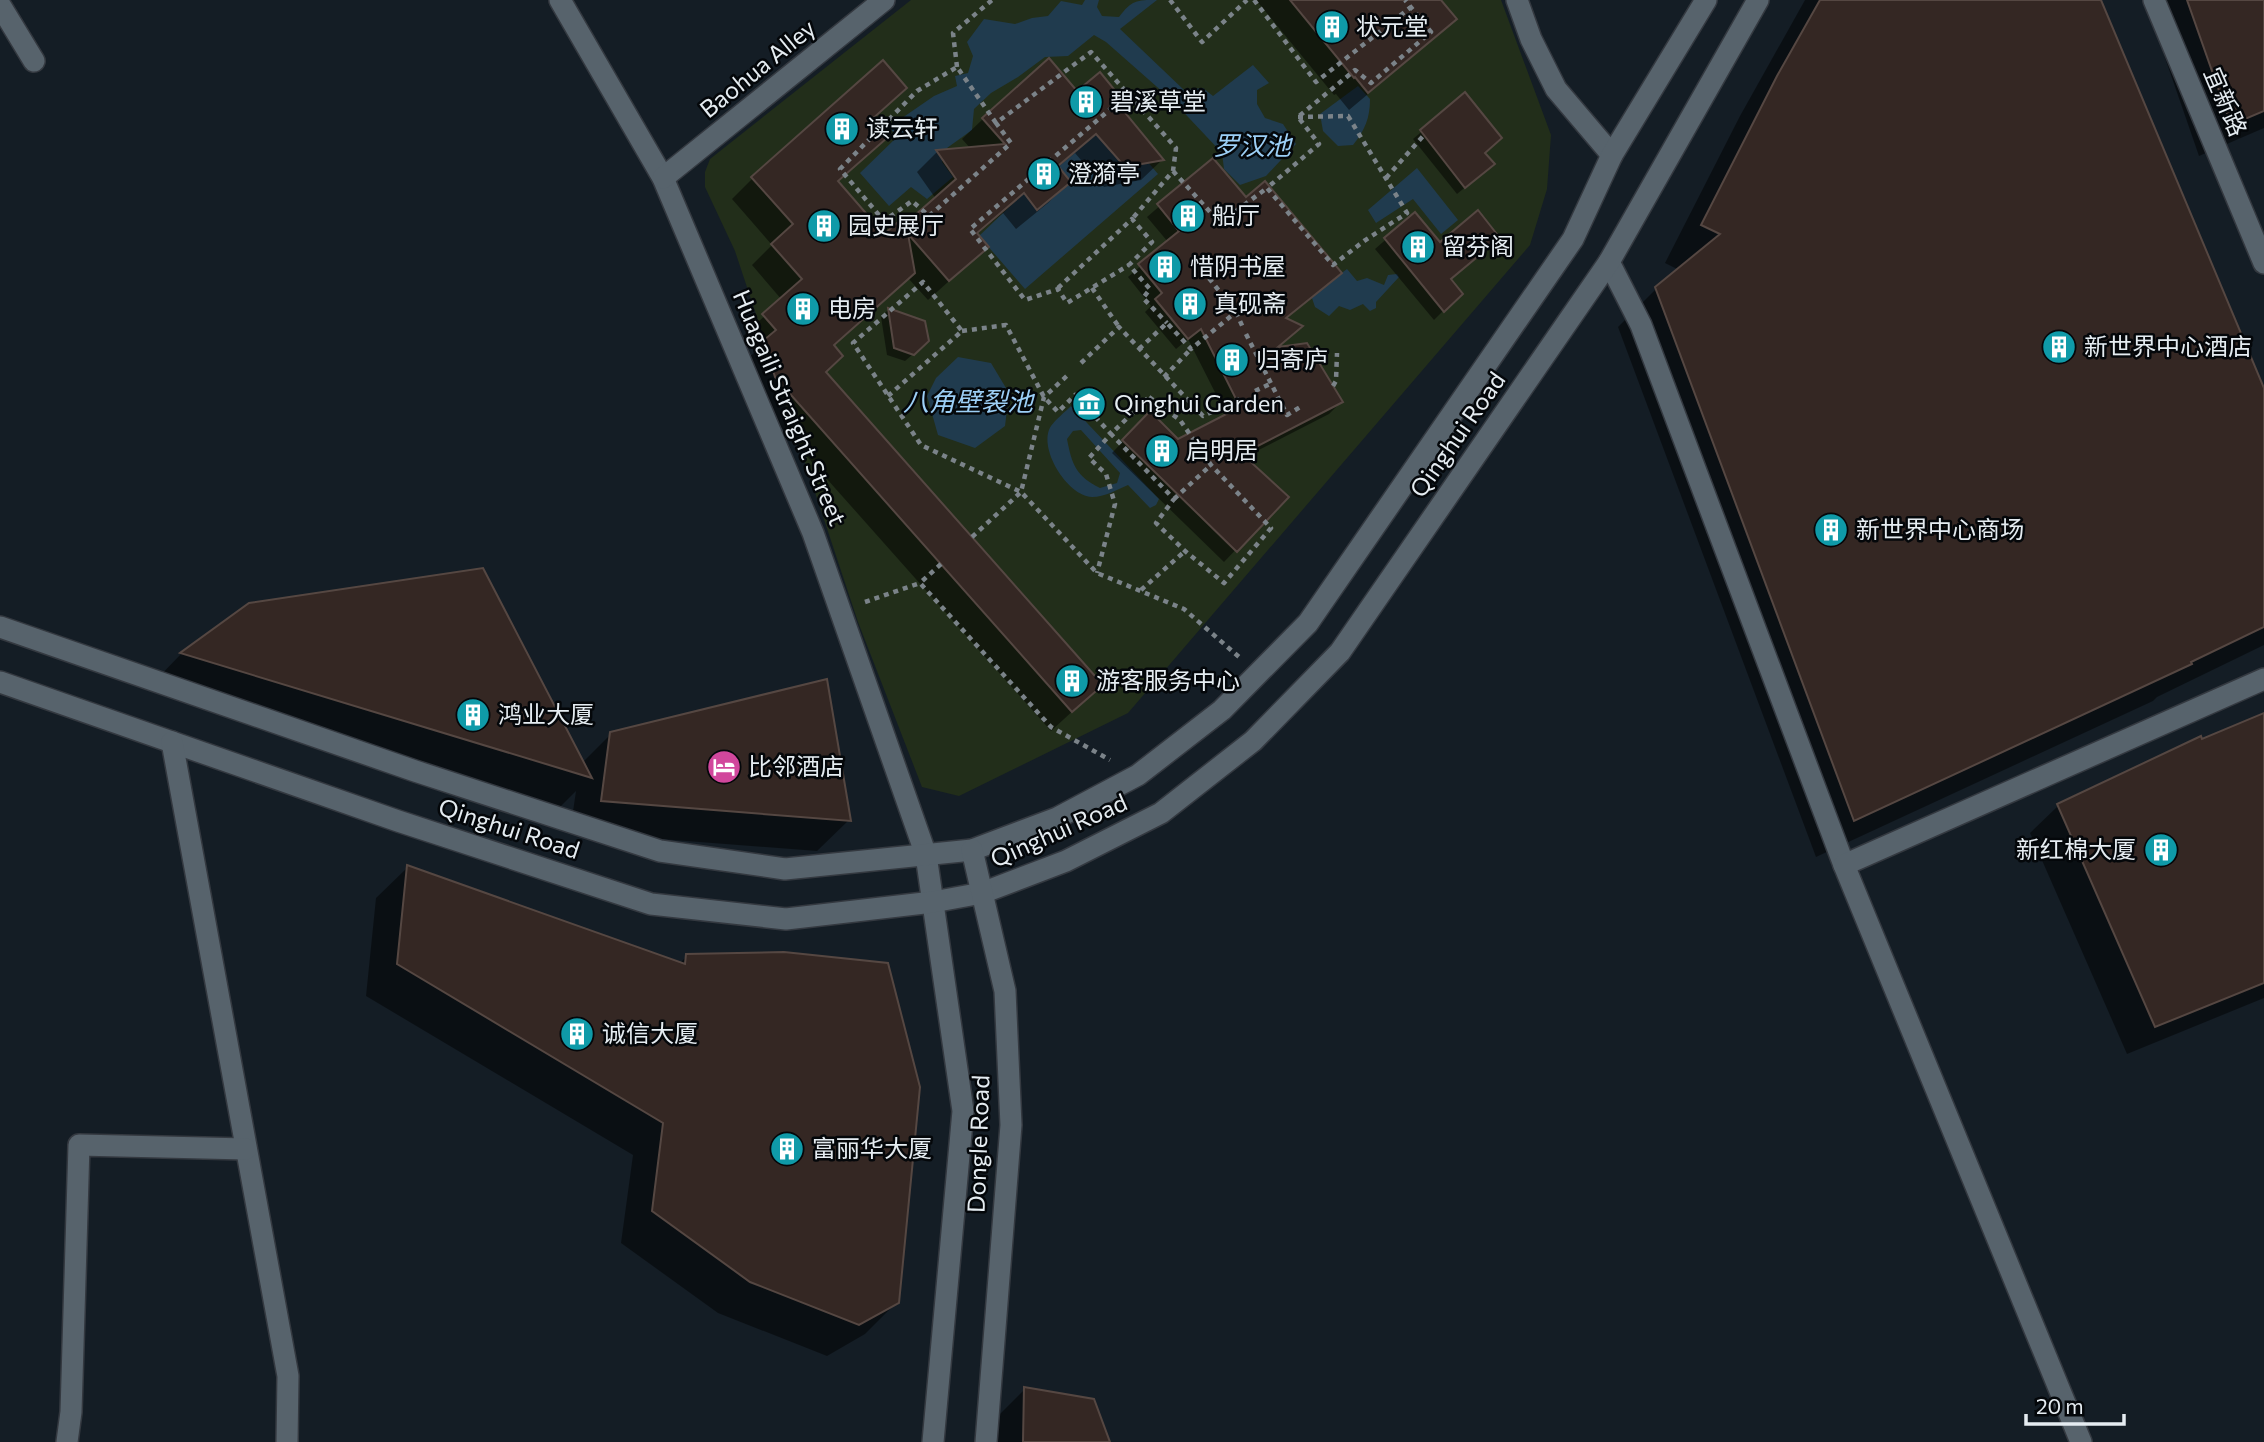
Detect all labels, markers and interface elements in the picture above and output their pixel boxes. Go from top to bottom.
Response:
building icon: 状元堂 [1313,8,1351,46]
place label: 状元堂 [1356,11,1428,40]
street label: Baohua Alley [693,12,821,123]
street label: 宜新路 [2199,63,2254,140]
building icon: 碧溪草堂 [1067,83,1105,121]
place label: 碧溪草堂 [1110,86,1206,115]
building icon: 读云轩 [823,110,861,148]
place label: 读云轩 [866,113,938,142]
water label: 罗汉池 [1213,129,1294,160]
building icon: 澄漪亭 [1025,155,1063,193]
place label: 澄漪亭 [1068,158,1140,187]
building icon: 船厅 [1169,197,1207,235]
place label: 船厅 [1212,200,1260,229]
building icon: 园史展厅 [805,207,843,245]
place label: 园史展厅 [848,210,944,239]
building icon: 留芬阁 [1399,228,1437,266]
place label: 留芬阁 [1442,231,1514,260]
building icon: 惜阴书屋 [1146,248,1184,286]
place label: 惜阴书屋 [1190,251,1286,280]
street label: Huagaili Straight Street [728,285,853,530]
building icon: 真砚斋 [1171,285,1209,323]
place label: 真砚斋 [1214,288,1286,317]
building icon: 电房 [784,290,822,328]
place label: 电房 [828,293,876,322]
building icon: 新世界中心酒店 [2040,328,2078,366]
place label: 新世界中心酒店 [2084,331,2252,360]
building icon: 归寄庐 [1213,341,1251,379]
place label: 归寄庐 [1256,344,1328,373]
street label: Qinghui Road [1403,366,1511,502]
water label: 八角壁裂池 [903,385,1036,416]
museum icon: Qinghui Garden [1070,385,1108,423]
place label: Qinghui Garden [1114,388,1284,417]
building icon: 启明居 [1143,432,1181,470]
place label: 启明居 [1186,435,1258,464]
building icon: 新世界中心商场 [1812,511,1850,549]
place label: 新世界中心商场 [1856,514,2024,543]
building icon: 游客服务中心 [1053,662,1091,700]
place label: 游客服务中心 [1096,665,1240,694]
building icon: 鸿业大厦 [454,696,492,734]
place label: 鸿业大厦 [498,699,594,728]
hotel icon: 比邻酒店 [705,748,743,786]
place label: 比邻酒店 [748,751,844,780]
street label: Qinghui Road [986,787,1131,873]
street label: Qinghui Road [435,791,584,864]
building icon: 新红棉大厦 [2142,831,2180,869]
place label: 新红棉大厦 [2016,834,2136,863]
building icon: 诚信大厦 [558,1015,596,1053]
place label: 诚信大厦 [602,1018,698,1047]
street label: Dongle Road [961,1074,994,1214]
building icon: 富丽华大厦 [768,1130,806,1168]
place label: 富丽华大厦 [812,1133,932,1162]
scale bar [2026,1382,2124,1426]
text: 20 m [2036,1393,2084,1418]

